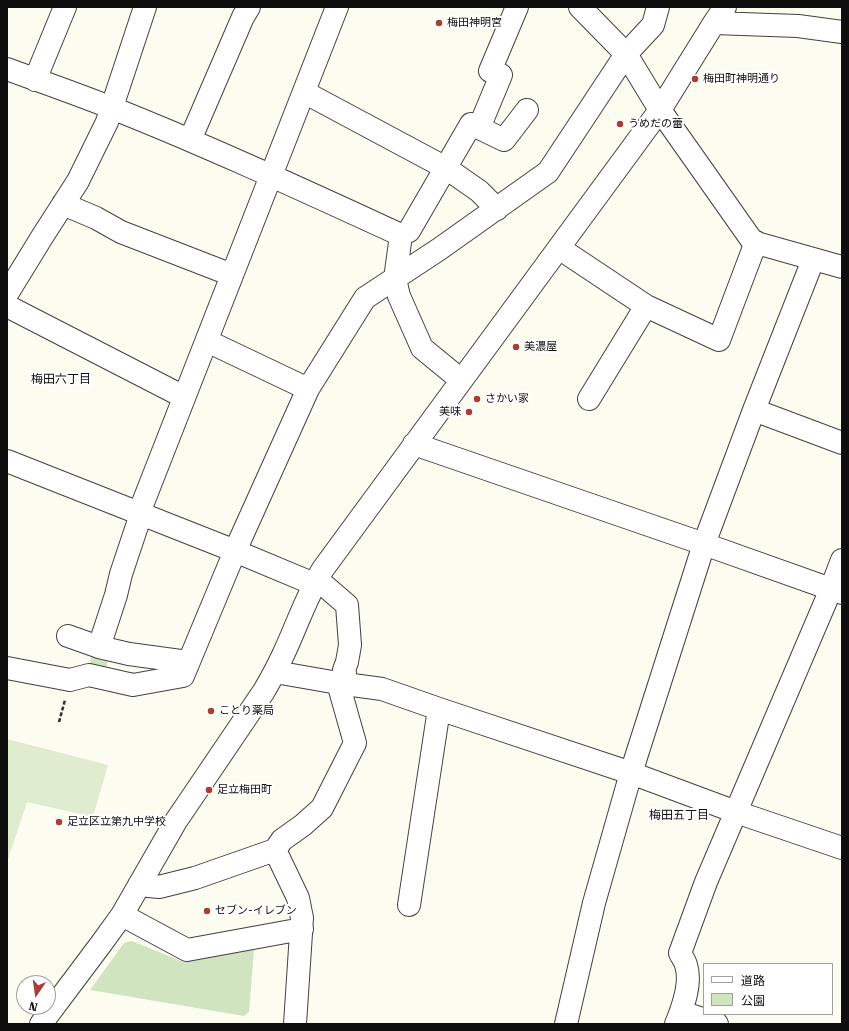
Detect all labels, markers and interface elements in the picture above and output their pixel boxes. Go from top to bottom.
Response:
place label: 梅田神明宮 [447,16,502,30]
marker: 梅田神明宮 [434,18,444,28]
place label: 梅田町神明通り [703,72,780,86]
marker: 梅田町神明通り [690,74,700,84]
place label: うめだの蕾 [628,117,683,131]
marker: うめだの蕾 [615,119,625,129]
place label: 美濃屋 [524,340,557,354]
marker: 美濃屋 [511,342,521,352]
district label: 梅田六丁目 [31,372,91,386]
place label: さかい家 [485,392,529,406]
marker: さかい家 [472,394,482,404]
place label: 美味 [439,405,461,419]
marker: 美味 [464,407,474,417]
place label: ことり薬局 [219,704,274,718]
marker: ことり薬局 [206,706,216,716]
place label: 足立梅田町 [217,783,272,797]
marker: 足立梅田町 [204,785,214,795]
district label: 梅田五丁目 [649,808,709,822]
place label: 足立区立第九中学校 [67,815,166,829]
marker: 足立区立第九中学校 [54,817,64,827]
place label: セブン-イレブン [215,904,297,918]
marker: セブン-イレブン [202,906,212,916]
legend [703,963,833,1015]
text: 道路 [741,974,765,988]
north arrow [16,975,56,1015]
text: 公園 [741,994,765,1008]
text: N [28,999,39,1013]

